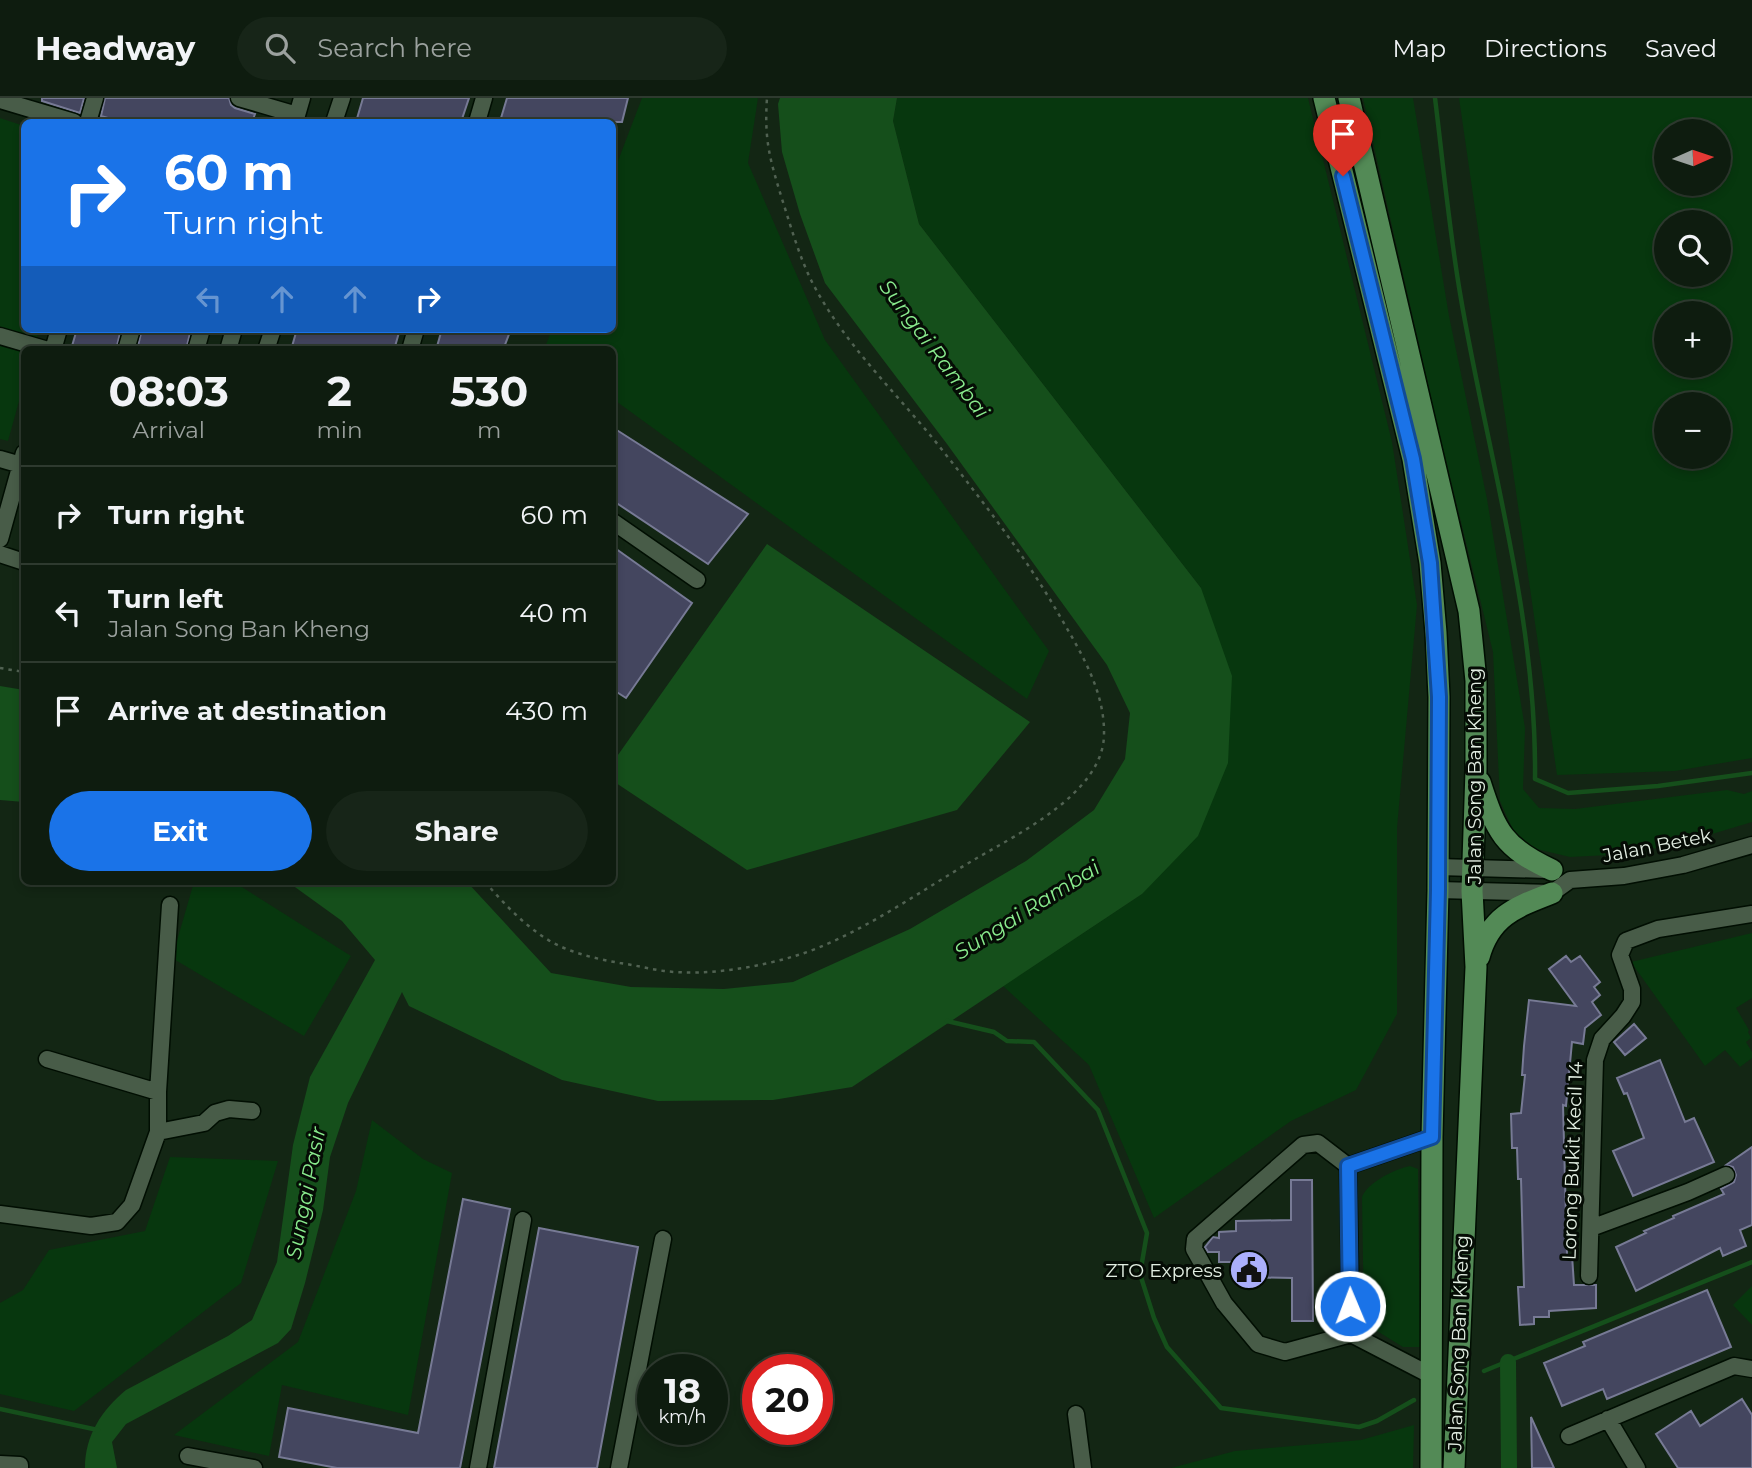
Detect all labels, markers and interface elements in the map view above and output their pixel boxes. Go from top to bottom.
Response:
search box [237,17,727,80]
text: Headway [35,28,195,68]
icon: search [261,29,299,67]
text: Search here [317,32,472,64]
text: Map [1393,34,1446,63]
text: Directions [1484,34,1607,63]
text: Saved [1645,34,1717,63]
pin [1313,104,1373,176]
icon: arrive [1324,115,1362,153]
north arrow [1654,119,1731,196]
map controls [1654,119,1731,469]
text: 60 m [164,143,294,202]
icon: right [49,147,140,238]
text: Turn right [164,203,324,242]
button: search [1654,210,1731,287]
water label: Sungai Rambai [874,275,995,423]
icon: left [190,280,228,318]
icon: ahead [263,280,301,318]
icon: ahead [336,280,374,318]
icon: right [409,280,447,318]
button: + [1654,301,1731,378]
text: 08:03 [109,365,229,417]
text: 2 [327,365,352,417]
text: 530 [450,365,528,417]
button: − [1654,392,1731,469]
text: Arrival [132,416,205,444]
text: min [316,416,363,444]
text: m [477,416,501,444]
icon: right [49,496,87,534]
text: Turn right [108,499,244,531]
text: 60 m [521,499,588,531]
text: Turn left [108,583,224,615]
icon: left [49,594,87,632]
text: 40 m [519,597,588,629]
text: Jalan Song Ban Kheng [108,615,370,643]
street label: Jalan Song Ban Kheng [1463,668,1486,885]
icon: arrive [49,692,87,730]
text: Arrive at destination [108,695,387,727]
text: 430 m [505,695,588,727]
button: Exit [49,791,312,871]
button: Share [326,791,588,871]
street label: Jalan Betek [1600,824,1714,868]
water label: Sungai Rambai [949,855,1104,964]
street label: Lorong Bukit Kecil 14 [1558,1061,1587,1261]
water label: Sungai Pasir [280,1124,331,1261]
street label: Jalan Song Ban Kheng [1443,1235,1474,1453]
public building icon: ZTO Express [1228,1249,1270,1291]
place label: ZTO Express [1105,1259,1222,1282]
position arrow [1313,1269,1387,1343]
speed limit sign: 20 [742,1354,833,1445]
text: 18 [664,1369,701,1412]
text: km/h [658,1406,707,1428]

